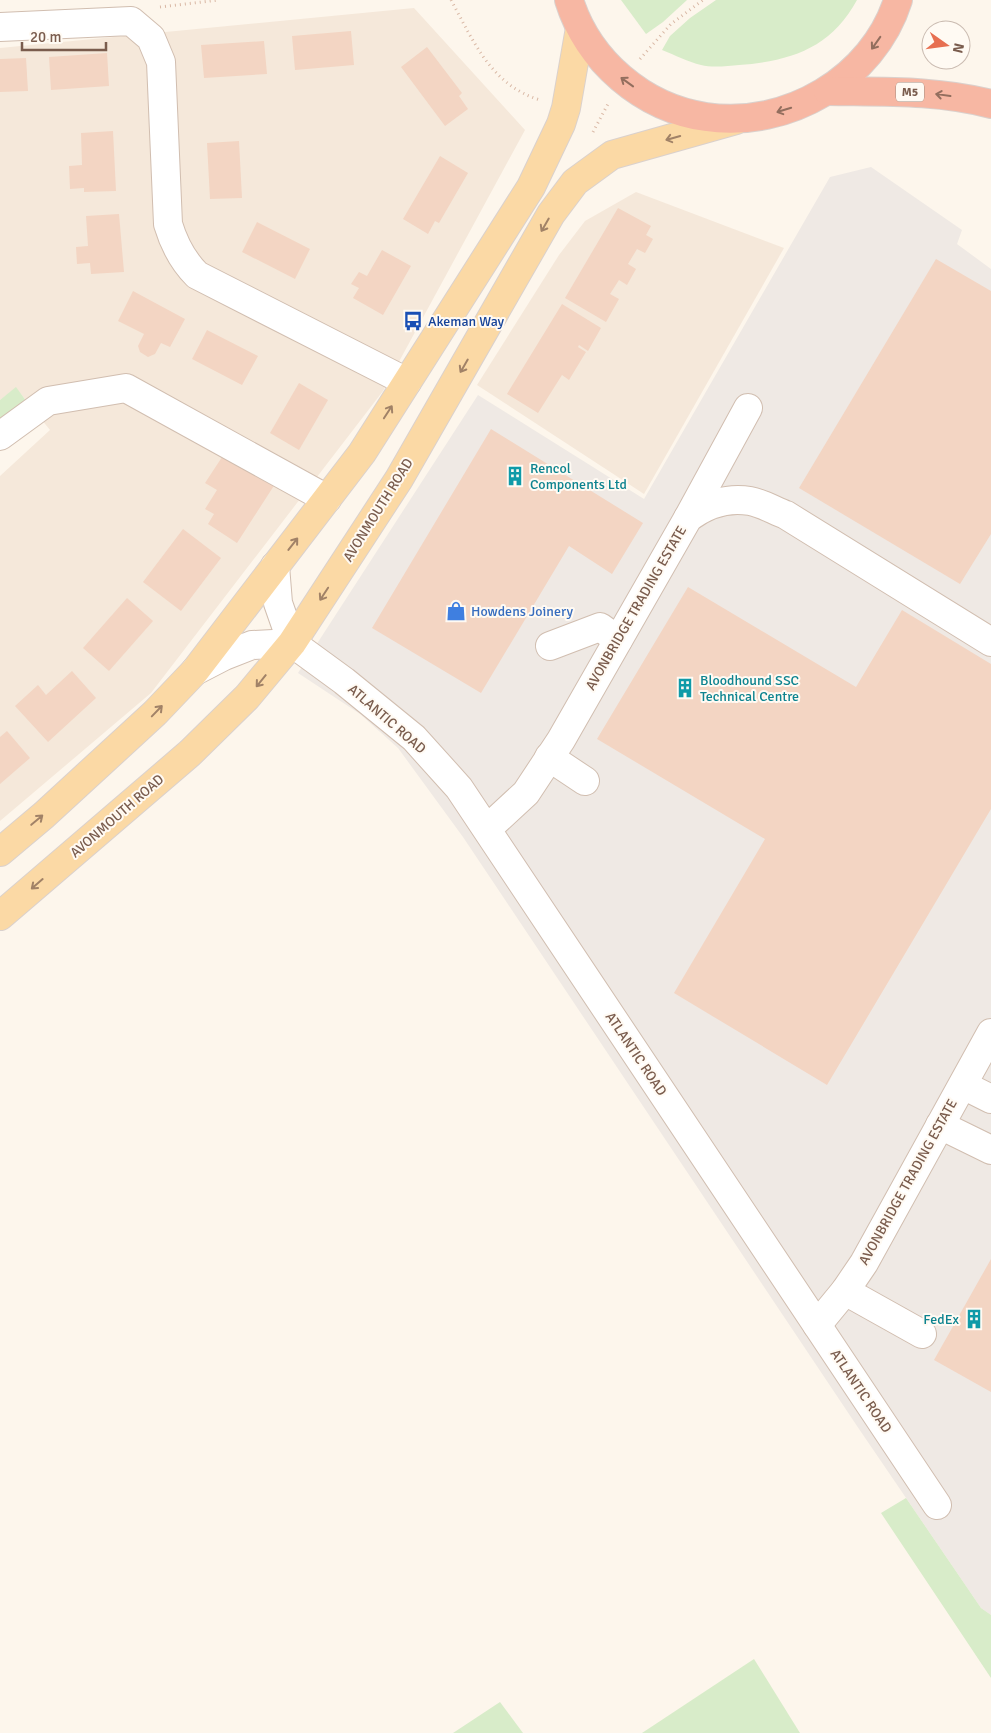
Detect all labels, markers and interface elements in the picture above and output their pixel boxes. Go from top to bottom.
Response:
scale bar [22,20,106,52]
north arrow [921,20,971,70]
text: 20 m [30,28,61,46]
one-way arrow [871,36,881,50]
text: N [949,41,968,55]
one-way arrow [620,77,634,87]
road number: M5 [896,82,924,101]
one-way arrow [936,90,952,100]
one-way arrow [776,106,792,116]
one-way arrow [666,133,682,143]
one-way arrow [539,218,549,232]
bus stop icon: Akeman Way [402,310,424,332]
place label: Akeman Way [428,313,505,330]
one-way arrow [458,359,468,373]
one-way arrow [383,406,393,420]
street label: AVONMOUTH ROAD [339,455,417,565]
place label: Rencol Components Ltd [530,460,627,493]
building icon: Rencol Components Ltd [504,465,526,487]
street label: AVONBRIDGE TRADING ESTATE [582,523,690,693]
one-way arrow [287,538,298,551]
one-way arrow [318,587,329,601]
shop icon: Howdens Joinery [445,600,467,622]
place label: Howdens Joinery [471,603,573,620]
place label: Bloodhound SSC Technical Centre [700,672,799,705]
one-way arrow [255,674,266,687]
building icon: Bloodhound SSC Technical Centre [674,677,696,699]
street label: ATLANTIC ROAD [345,681,429,757]
one-way arrow [151,705,164,717]
street label: AVONMOUTH ROAD [67,771,167,861]
one-way arrow [31,815,44,826]
one-way arrow [31,878,44,889]
street label: ATLANTIC ROAD [602,1009,670,1099]
street label: AVONBRIDGE TRADING ESTATE [855,1096,961,1268]
building icon: FedEx [963,1308,985,1330]
place label: FedEx [923,1311,960,1328]
street label: ATLANTIC ROAD [827,1346,895,1436]

